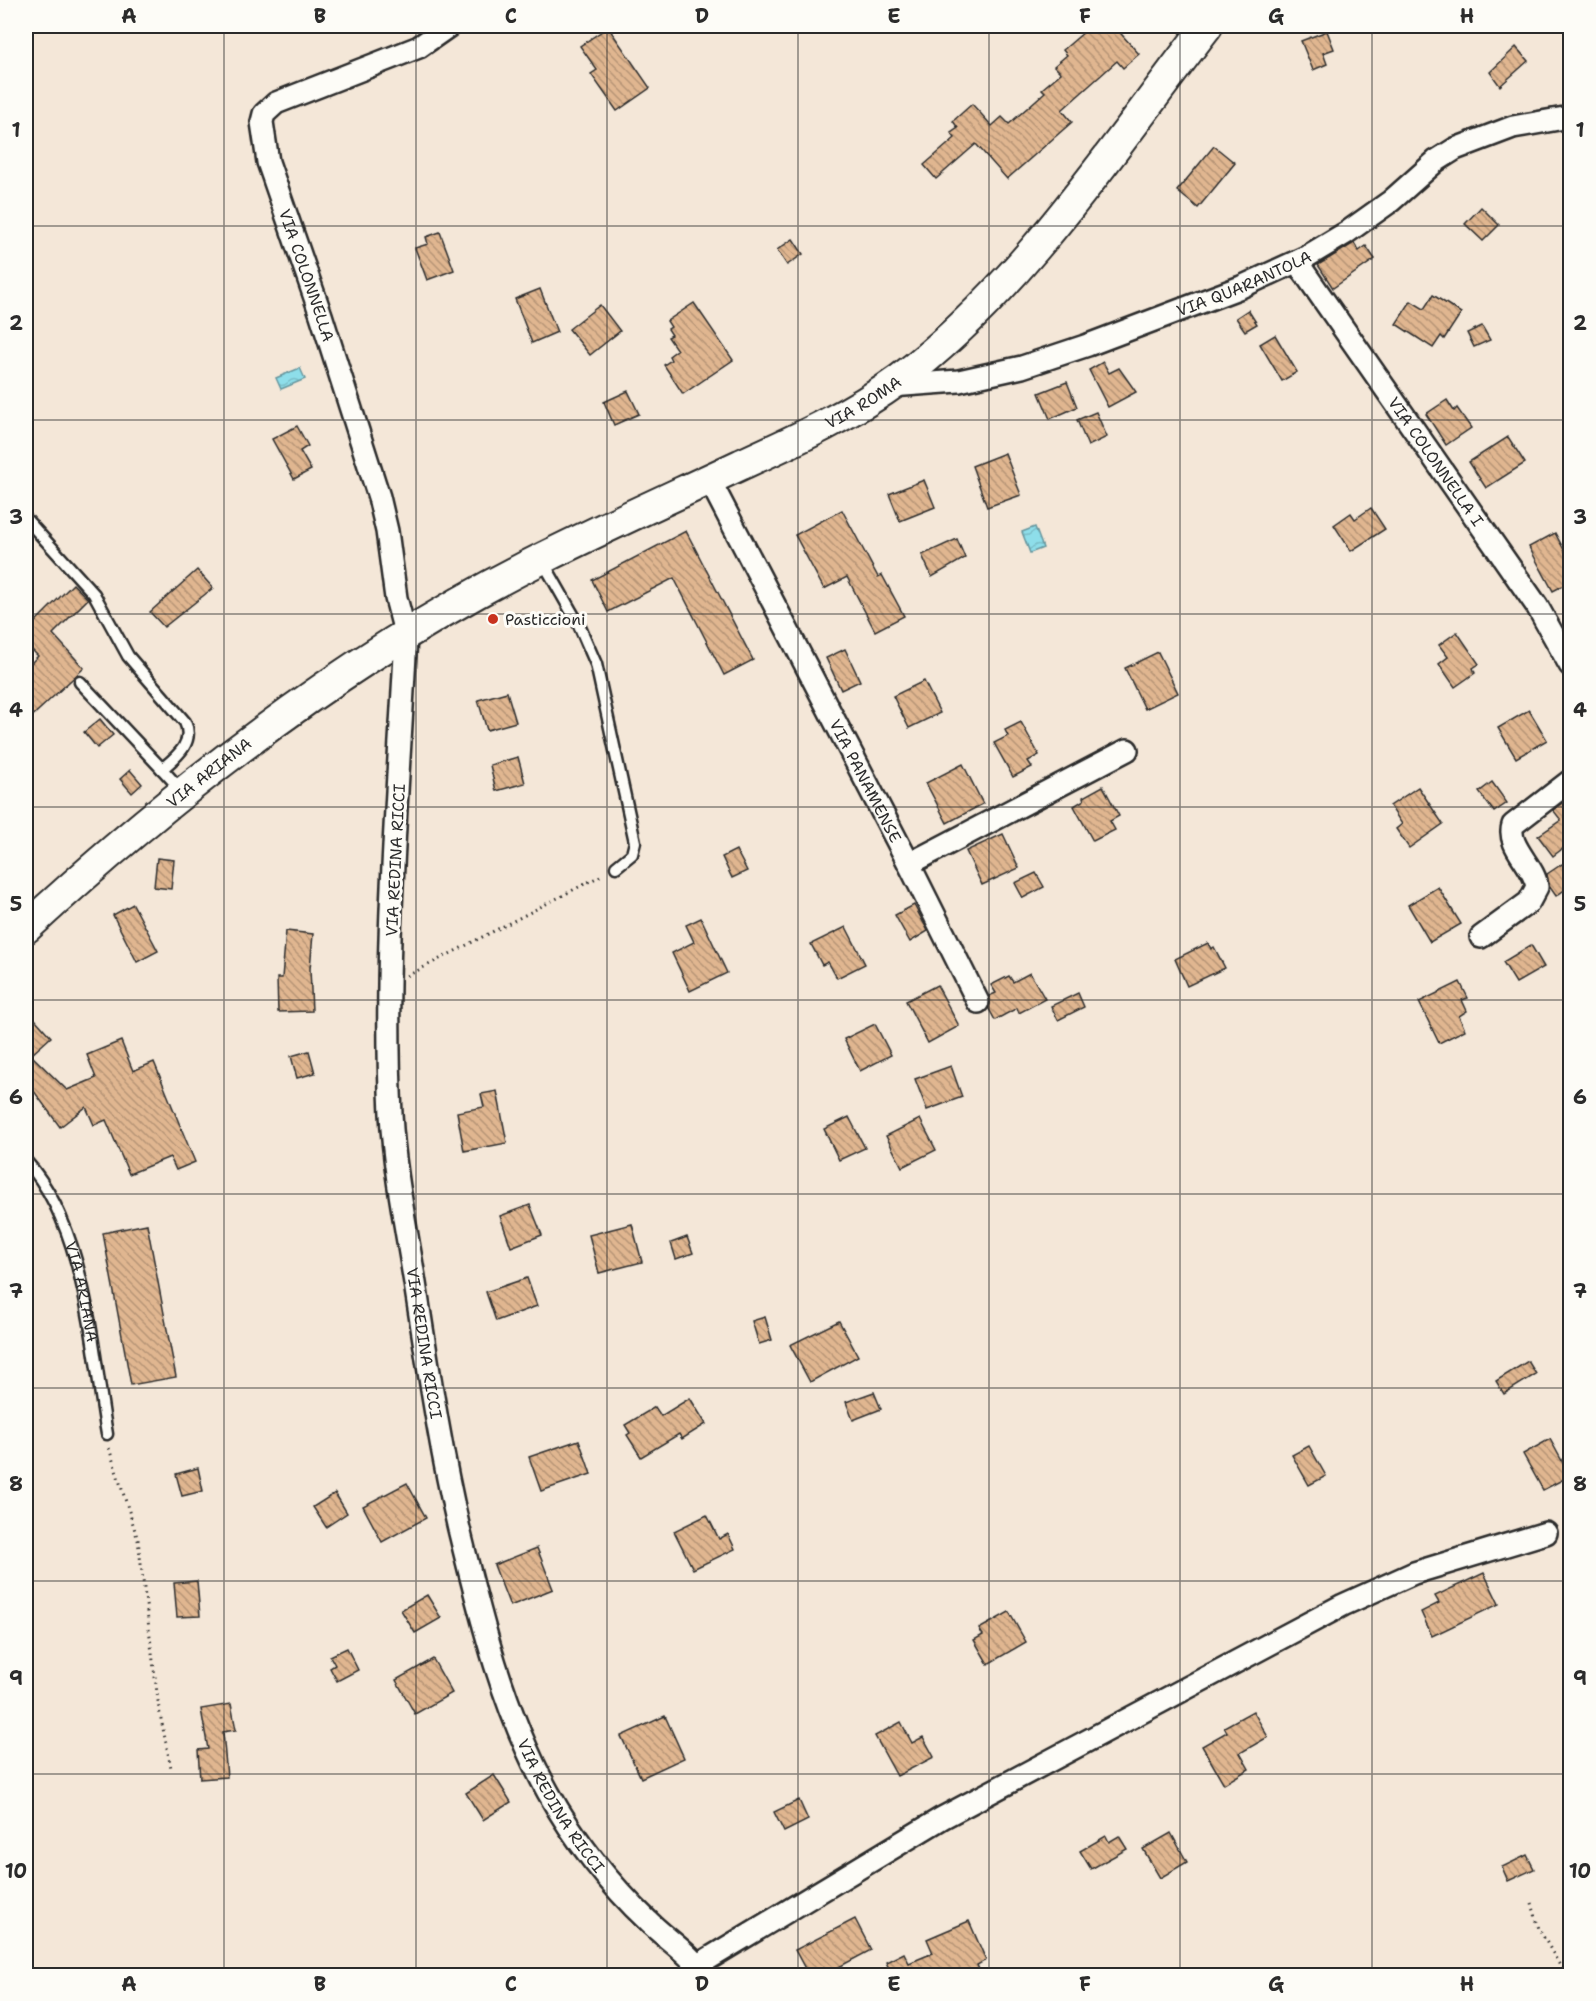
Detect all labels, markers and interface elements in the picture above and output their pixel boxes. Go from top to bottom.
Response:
text: A [121,3,137,29]
text: B [314,3,326,29]
text: C [505,3,517,29]
text: D [695,3,709,29]
text: E [887,3,901,29]
text: F [1079,3,1091,29]
text: G [1268,3,1284,29]
text: H [1460,3,1474,29]
text: 1 [11,117,21,143]
text: 1 [1575,117,1585,143]
street label: VIA COLONNELLA [274,206,339,344]
street label: VIA QUARANTOLA [1174,246,1315,321]
text: 2 [9,310,23,336]
text: 2 [1573,310,1587,336]
street label: VIA ROMA [822,371,906,434]
street label: VIA COLONNELLA I [1383,393,1488,531]
text: 3 [9,504,23,530]
text: 3 [1573,504,1587,530]
place label: Pasticcioni [505,609,585,630]
marker: Pasticcioni [486,612,500,626]
text: 4 [9,697,23,723]
text: 4 [1573,697,1587,723]
street label: VIA PANAMENSE [825,716,906,846]
street label: VIA ARIANA [162,733,256,813]
street label: VIA REDINA RICCI [381,783,410,937]
text: 5 [10,891,22,917]
text: 5 [1574,891,1586,917]
text: 6 [9,1084,23,1110]
text: 6 [1573,1084,1587,1110]
street label: VIA ARIANA [60,1239,103,1344]
street label: VIA REDINA RICCI [402,1266,447,1421]
text: 7 [9,1278,23,1304]
text: 7 [1573,1278,1587,1304]
text: 8 [9,1471,23,1497]
text: 8 [1573,1471,1587,1497]
text: 9 [9,1665,23,1691]
text: 9 [1573,1665,1587,1691]
street label: VIA REDINA RICCI [513,1736,609,1878]
text: 10 [5,1858,27,1884]
text: 10 [1569,1858,1591,1884]
text: A [121,1971,137,1997]
text: B [314,1971,326,1997]
text: C [505,1971,517,1997]
text: D [695,1971,709,1997]
text: E [887,1971,901,1997]
text: F [1079,1971,1091,1997]
text: G [1268,1971,1284,1997]
text: H [1460,1971,1474,1997]

